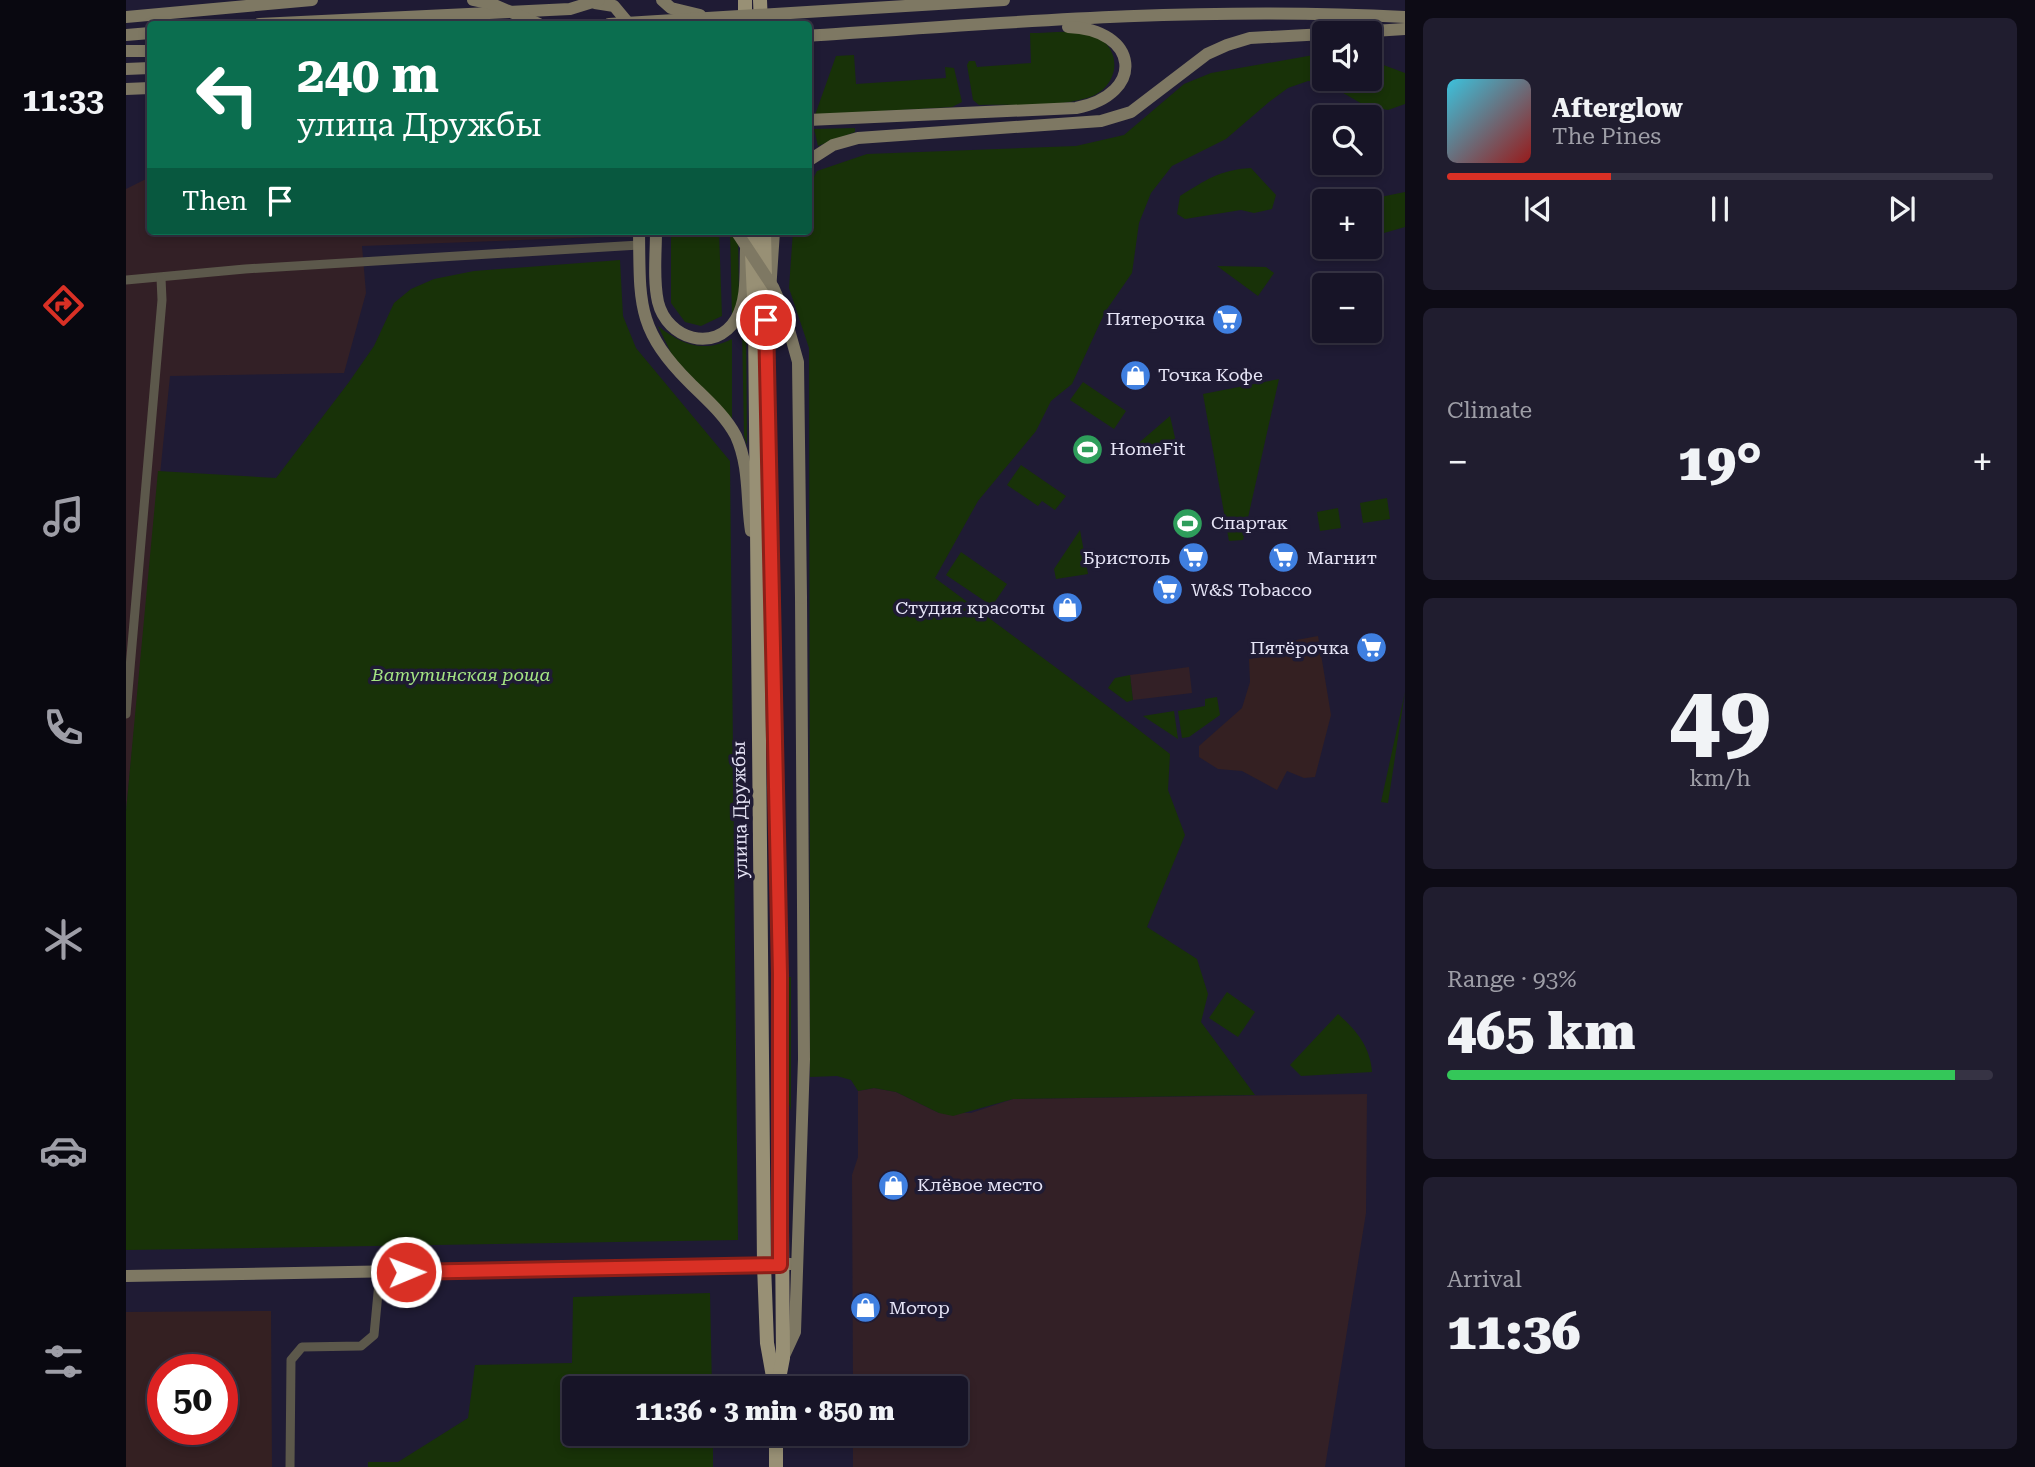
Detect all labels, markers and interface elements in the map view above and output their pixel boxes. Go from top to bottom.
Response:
map controls [1312,21,1382,343]
button: sound [1312,21,1382,91]
text: 240 m [297,47,439,104]
icon: left [182,49,273,140]
text: 11:33 [22,81,104,119]
text: Afterglow [1552,93,1683,123]
button: search [1312,105,1382,175]
text: улица Дружбы [297,106,542,144]
text: The Pines [1552,123,1661,150]
icon: arrive [261,182,299,220]
text: Then [182,186,247,216]
button: + [1312,189,1382,259]
icon: previous [1519,190,1557,228]
icon: pause [1701,190,1739,228]
icon: next [1883,190,1921,228]
button: − [1312,273,1382,343]
icon: directions [39,281,88,330]
pin [736,290,796,350]
icon: arrive [747,301,785,339]
supermarket icon: Пятерочка [1211,302,1245,336]
place label: Пятерочка [1106,308,1205,329]
shop icon: Точка Кофе [1118,358,1152,392]
place label: Точка Кофе [1158,364,1263,385]
text: Climate [1447,397,1532,424]
sports icon: HomeFit [1070,432,1104,466]
text: 19° [1678,432,1762,493]
place label: HomeFit [1110,438,1186,459]
text: − [1447,440,1468,484]
text: + [1972,440,1993,484]
icon: music [39,492,88,541]
sports icon: Спартак [1171,506,1205,540]
place label: Спартак [1211,512,1288,533]
supermarket icon: Бристоль [1176,541,1210,575]
supermarket icon: Магнит [1267,541,1301,575]
place label: Бристоль [1083,547,1171,568]
place label: Магнит [1307,547,1377,568]
supermarket icon: W&S Tobacco [1151,573,1185,607]
place label: W&S Tobacco [1191,579,1312,600]
shop icon: Студия красоты [1051,591,1085,625]
place label: Студия красоты [895,597,1045,618]
supermarket icon: Пятёрочка [1355,631,1389,665]
place label: Пятёрочка [1250,637,1349,658]
park label: Ватутинская роща [371,664,551,685]
text: 49 [1669,666,1771,772]
icon: phone [39,703,88,752]
street label: улица Дружбы [728,741,751,879]
text: km/h [1689,765,1751,792]
icon: climate [39,915,88,964]
text: Range · 93% [1447,966,1576,993]
text: 465 km [1447,1001,1635,1062]
icon: car [39,1126,88,1175]
shop icon: Клёвое место [877,1168,911,1202]
place label: Клёвое место [917,1174,1043,1195]
position arrow [369,1235,443,1309]
text: Arrival [1447,1266,1522,1293]
shop icon: Мотор [849,1291,883,1325]
place label: Мотор [889,1297,950,1318]
text: 11:36 [1447,1301,1581,1362]
icon: filters [39,1337,88,1386]
speed limit sign: 50 [147,1354,238,1445]
text: 11:36 · 3 min · 850 m [635,1396,895,1426]

